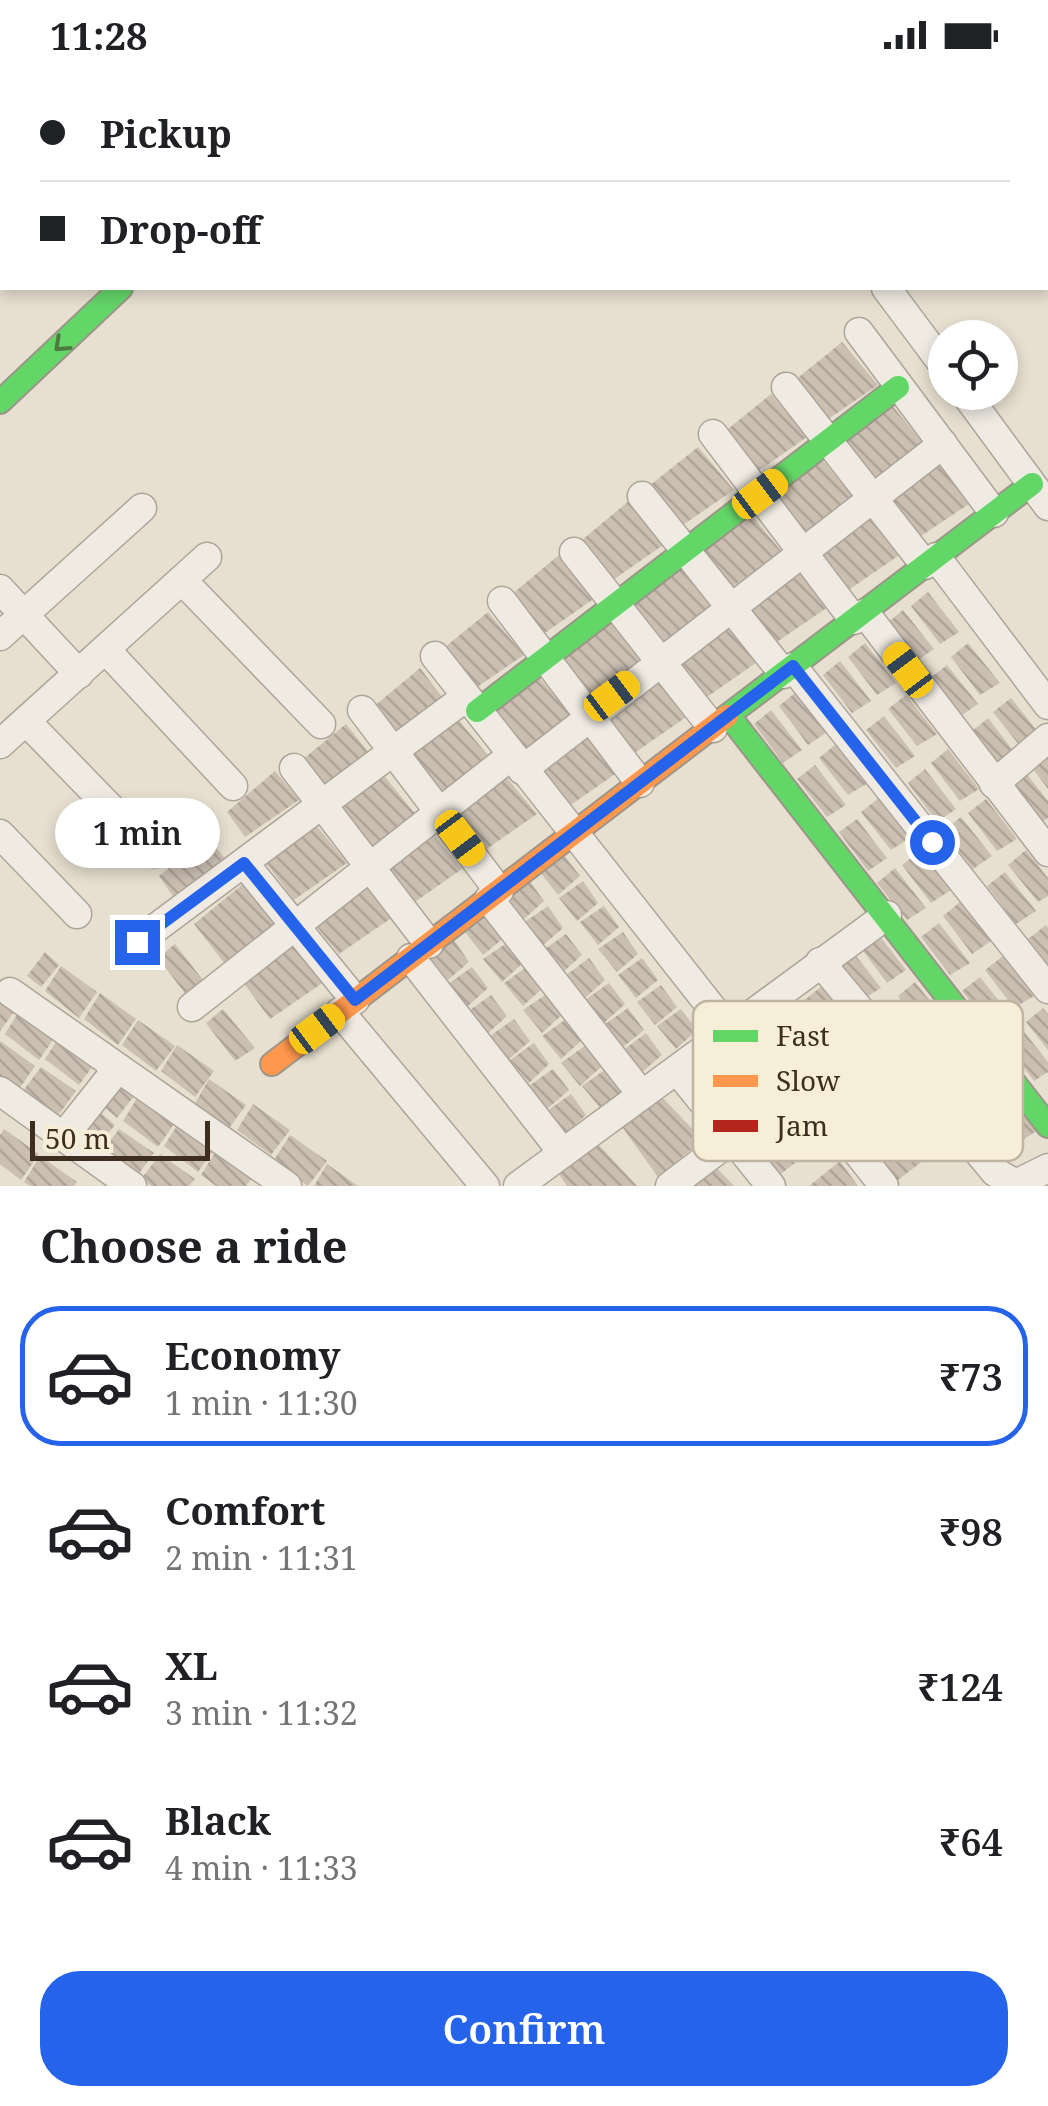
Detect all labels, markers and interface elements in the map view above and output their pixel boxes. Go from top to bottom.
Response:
text: 11:28 [50,9,147,61]
text: Pickup [100,107,232,159]
text: Drop-off [100,203,261,255]
map controls [928,320,1018,410]
button: locate [928,320,1018,410]
one-way arrow [54,333,72,351]
car [727,464,793,524]
car [878,637,938,703]
car [579,666,645,726]
callout: 1 min [54,797,220,867]
car [430,805,490,871]
text: 1 min [93,811,182,854]
route start [910,820,955,865]
route end [115,920,160,965]
car [284,999,350,1059]
legend [693,1001,1023,1161]
text: Fast [776,1016,830,1054]
text: Slow [776,1061,841,1099]
text: Jam [775,1106,828,1144]
scale bar [30,1116,210,1160]
text: 50 m [45,1119,110,1157]
text: Choose a ride [40,1215,348,1276]
text: Economy [165,1329,341,1381]
icon: car [45,1331,135,1421]
text: ₹73 [939,1350,1003,1402]
text: 1 min · 11:30 [165,1381,358,1424]
text: Comfort [165,1484,325,1536]
icon: car [45,1486,135,1576]
text: ₹98 [939,1505,1003,1557]
text: 2 min · 11:31 [165,1536,358,1579]
text: XL [165,1639,218,1691]
icon: car [45,1641,135,1731]
text: ₹124 [918,1660,1003,1712]
text: 3 min · 11:32 [165,1691,358,1734]
text: Black [165,1794,271,1846]
icon: car [45,1796,135,1886]
text: ₹64 [939,1815,1003,1867]
text: 4 min · 11:33 [165,1846,358,1889]
button: Confirm [40,1971,1008,2086]

